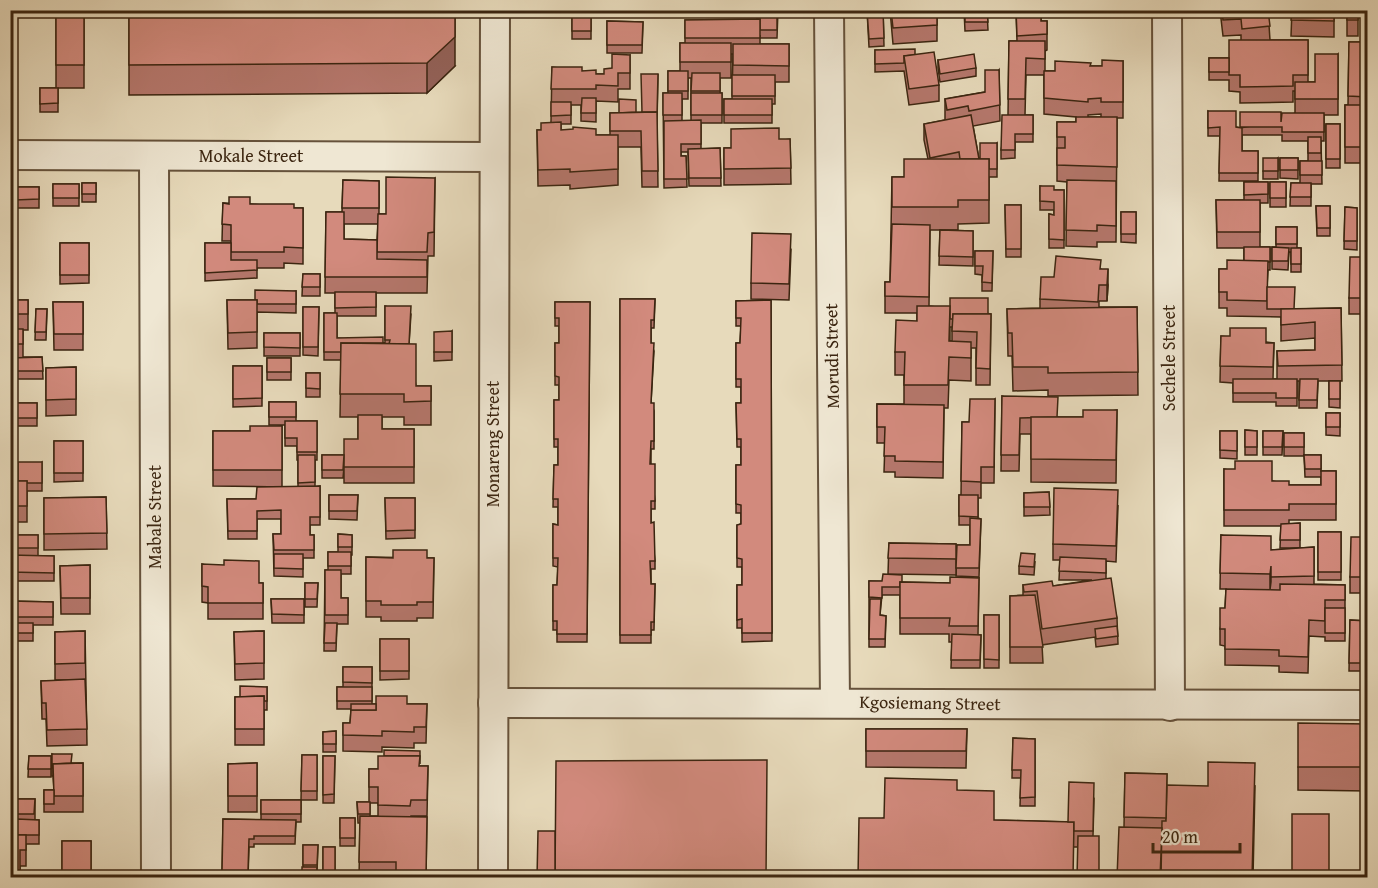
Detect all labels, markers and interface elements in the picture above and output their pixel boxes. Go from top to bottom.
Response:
street label: Mokale Street [199,142,304,169]
street label: Morudi Street [817,303,846,409]
street label: Sechele Street [1155,304,1182,411]
street label: Monareng Street [479,380,506,507]
street label: Mabale Street [141,464,168,569]
street label: Kgosiemang Street [859,688,1001,717]
scale bar [1153,816,1240,854]
text: 20 m [1162,823,1198,850]

